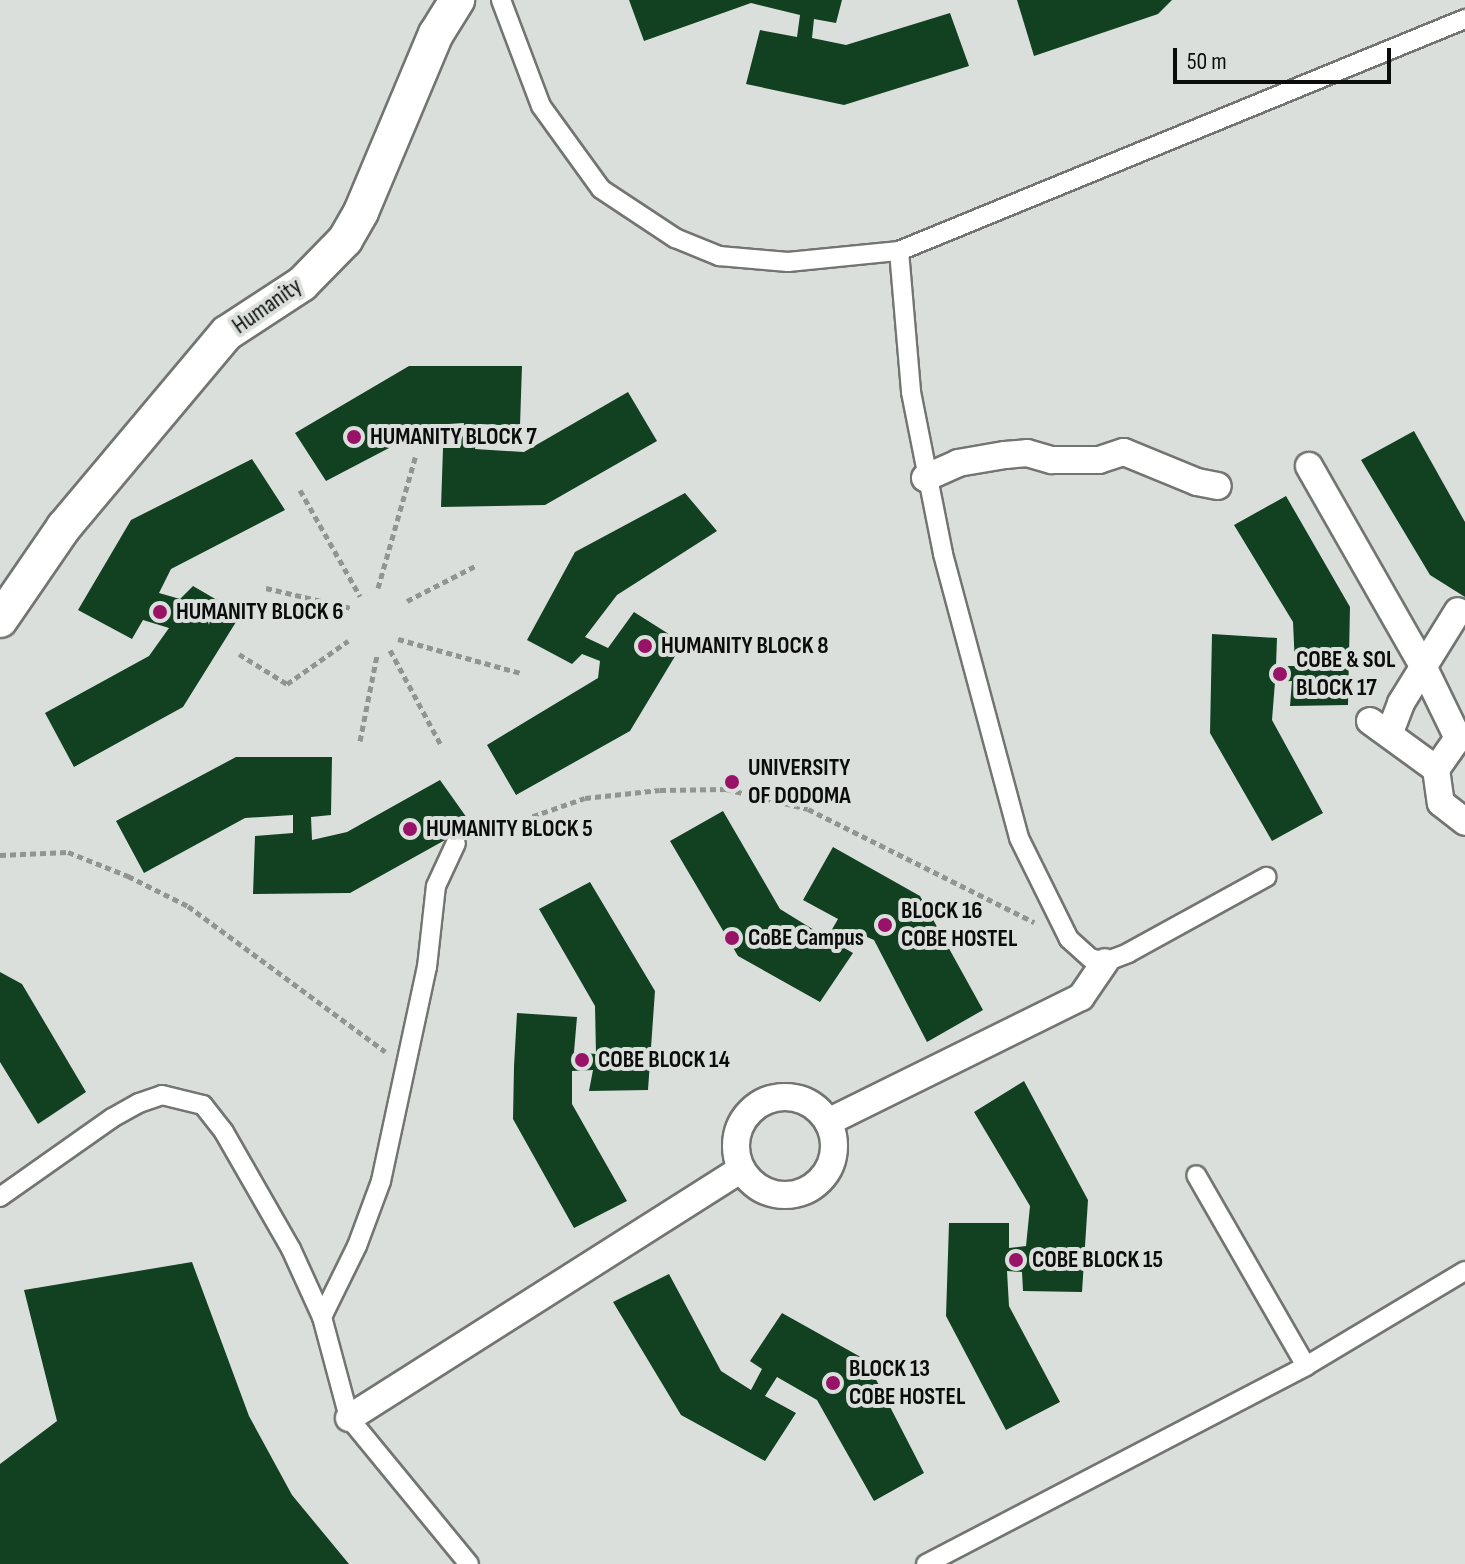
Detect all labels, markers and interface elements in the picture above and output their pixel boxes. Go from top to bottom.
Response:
scale bar [1177,32,1395,82]
text: 50 m [1187,47,1227,76]
street label: Humanity [227,272,307,340]
place label: HUMANITY BLOCK 7 [370,423,537,451]
marker: HUMANITY BLOCK 7 [345,428,363,446]
place label: HUMANITY BLOCK 6 [176,598,344,626]
marker: HUMANITY BLOCK 6 [151,603,169,621]
place label: HUMANITY BLOCK 8 [661,632,829,660]
marker: HUMANITY BLOCK 8 [636,637,654,655]
place label: COBE & SOL BLOCK 17 [1296,646,1395,702]
marker: COBE & SOL BLOCK 17 [1271,665,1289,683]
place label: UNIVERSITY OF DODOMA [748,754,851,810]
marker: UNIVERSITY OF DODOMA [723,773,741,791]
place label: HUMANITY BLOCK 5 [426,815,593,843]
marker: HUMANITY BLOCK 5 [401,820,419,838]
place label: BLOCK 16 COBE HOSTEL [901,897,1017,953]
marker: BLOCK 16 COBE HOSTEL [876,916,894,934]
place label: CoBE Campus [748,924,864,952]
marker: CoBE Campus [723,929,741,947]
place label: COBE BLOCK 14 [598,1046,730,1074]
marker: COBE BLOCK 14 [573,1051,591,1069]
place label: COBE BLOCK 15 [1032,1246,1163,1274]
marker: COBE BLOCK 15 [1007,1251,1025,1269]
place label: BLOCK 13 COBE HOSTEL [849,1355,965,1411]
marker: BLOCK 13 COBE HOSTEL [824,1374,842,1392]

